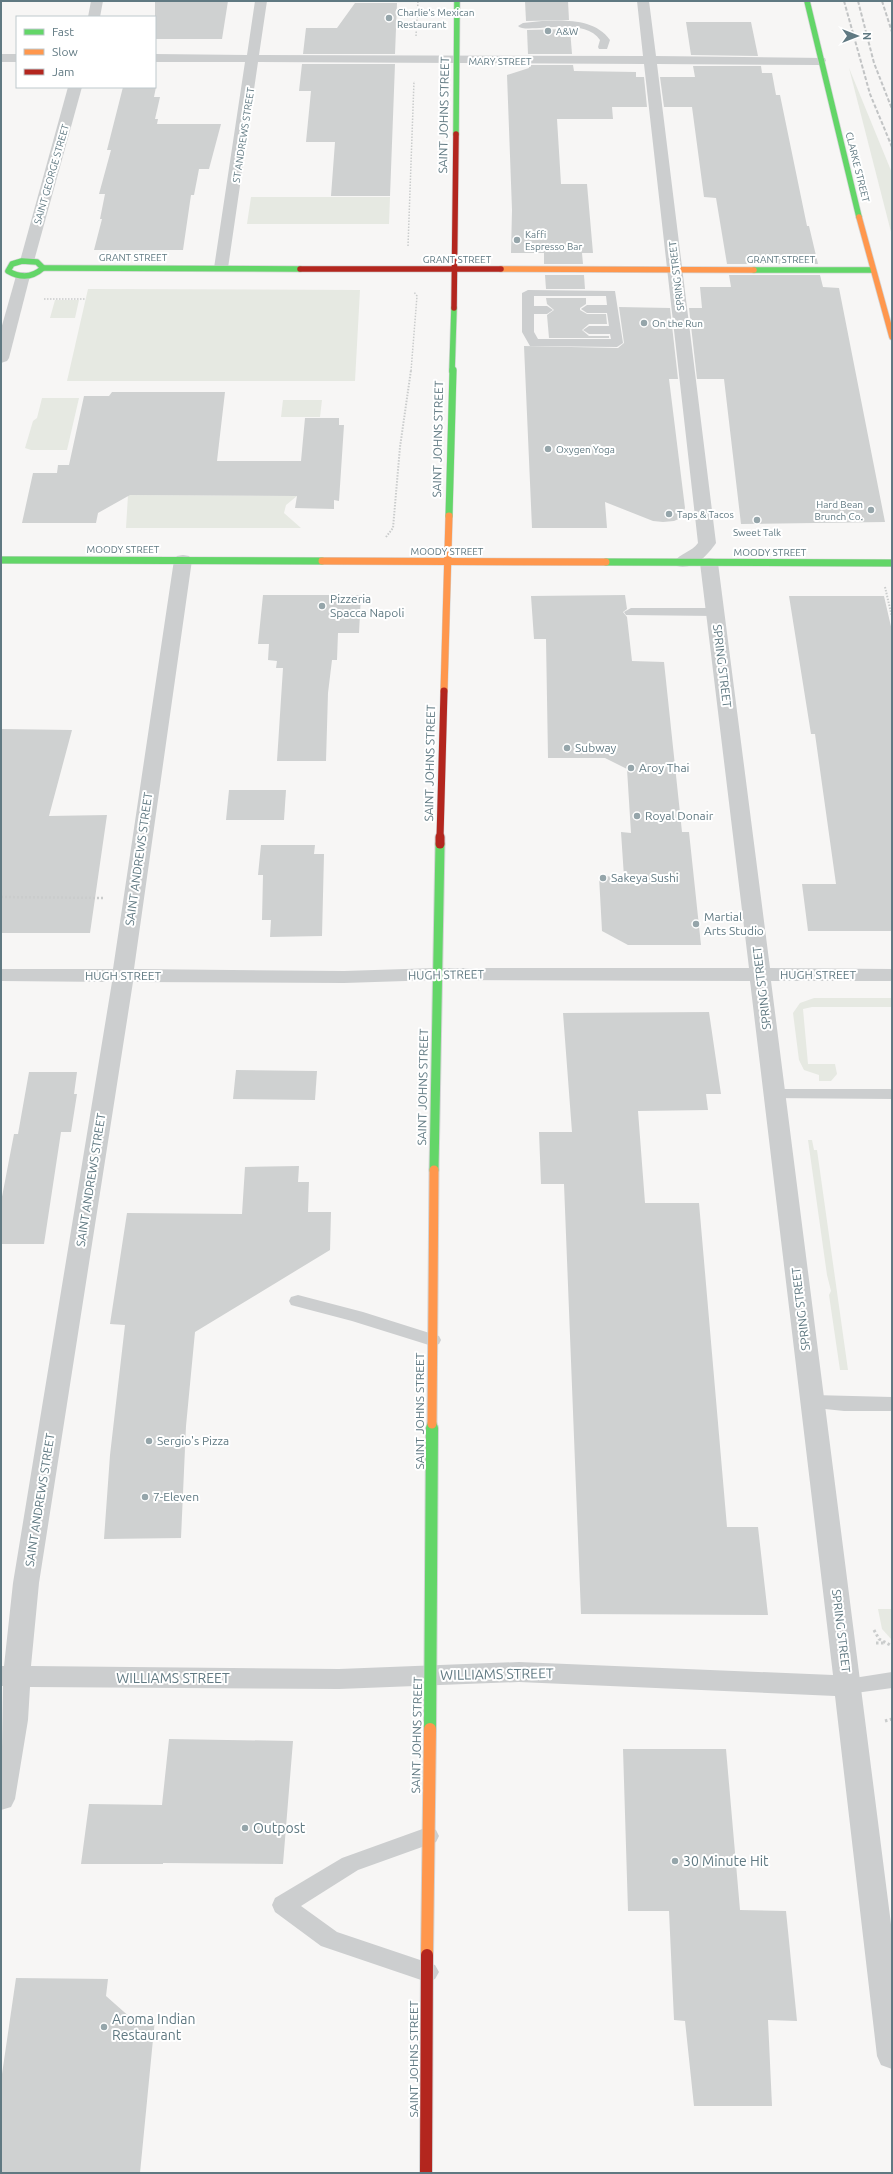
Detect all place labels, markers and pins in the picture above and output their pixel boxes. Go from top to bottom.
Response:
place label: Charlie's Mexican Restaurant [397,7,474,30]
marker: Charlie's Mexican Restaurant [384,13,394,23]
marker: A&W [543,26,553,36]
place label: A&W [556,26,578,37]
place label: Kaffi Espresso Bar [525,229,582,252]
marker: Kaffi Espresso Bar [512,235,522,245]
marker: On the Run [639,318,649,328]
place label: On the Run [652,318,703,329]
marker: Oxygen Yoga [543,444,553,454]
place label: Oxygen Yoga [556,444,615,455]
place label: Hard Bean Brunch Co. [814,499,863,522]
marker: Hard Bean Brunch Co. [866,505,876,515]
marker: Taps & Tacos [664,509,674,519]
place label: Taps & Tacos [677,509,734,520]
marker: Sweet Talk [752,515,762,525]
place label: Sweet Talk [733,527,781,538]
place label: Pizzeria Spacca Napoli [330,592,404,619]
marker: Pizzeria Spacca Napoli [317,601,327,611]
place label: Subway [575,741,617,754]
marker: Subway [562,743,572,753]
place label: Aroy Thai [639,761,690,774]
marker: Aroy Thai [626,763,636,773]
place label: Royal Donair [645,809,714,822]
marker: Royal Donair [632,811,642,821]
place label: Sakeya Sushi [611,871,679,884]
marker: Sakeya Sushi [598,873,608,883]
place label: Martial Arts Studio [704,910,764,937]
marker: Martial Arts Studio [691,919,701,929]
place label: Sergio's Pizza [157,1434,229,1447]
marker: Sergio's Pizza [144,1436,154,1446]
place label: 7-Eleven [153,1490,199,1503]
marker: 7-Eleven [140,1492,150,1502]
place label: Outpost [253,1820,306,1836]
marker: Outpost [240,1823,250,1833]
place label: 30 Minute Hit [683,1853,769,1869]
marker: 30 Minute Hit [670,1856,680,1866]
place label: Aroma Indian Restaurant [112,2011,195,2043]
marker: Aroma Indian Restaurant [99,2022,109,2032]

